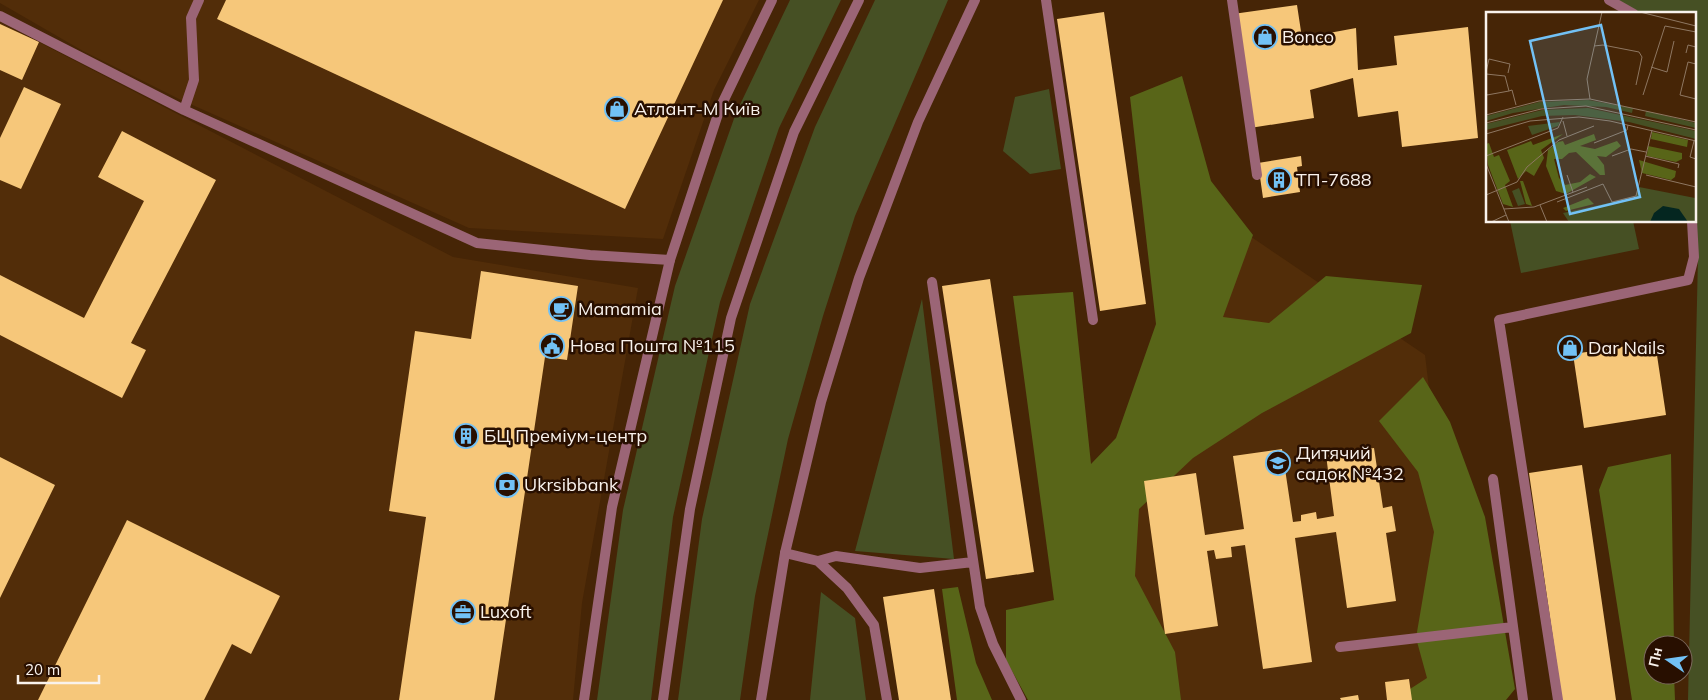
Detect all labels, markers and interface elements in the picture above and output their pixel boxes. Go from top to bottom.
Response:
inset map [1486,12,1696,222]
shop icon: Bonco [1252,24,1278,50]
place label: Bonco [1282,25,1334,48]
shop icon: Атлант-М Київ [604,96,630,122]
place label: Атлант-М Київ [634,97,760,120]
building icon: ТП-7688 [1266,167,1292,193]
place label: ТП-7688 [1296,168,1372,191]
cafe icon: Mamamia [548,296,574,322]
place label: Mamamia [578,297,662,320]
public building icon: Нова Пошта №115 [539,333,565,359]
place label: Нова Пошта №115 [570,334,735,357]
shop icon: Dar Nails [1557,335,1583,361]
place label: Dar Nails [1588,336,1665,359]
building icon: БЦ Преміум-центр [453,423,479,449]
place label: БЦ Преміум-центр [484,424,647,447]
place label: Дитячий садок №432 [1296,441,1404,485]
school or university icon: Дитячий садок №432 [1265,450,1291,476]
bank icon: Ukrsibbank [494,472,520,498]
place label: Ukrsibbank [524,473,619,496]
office icon: Luxoft [450,599,476,625]
place label: Luxoft [480,600,532,623]
north arrow [1643,635,1693,685]
text: Пн [1644,646,1666,669]
scale bar [18,652,99,684]
text: 20 m [25,660,60,679]

